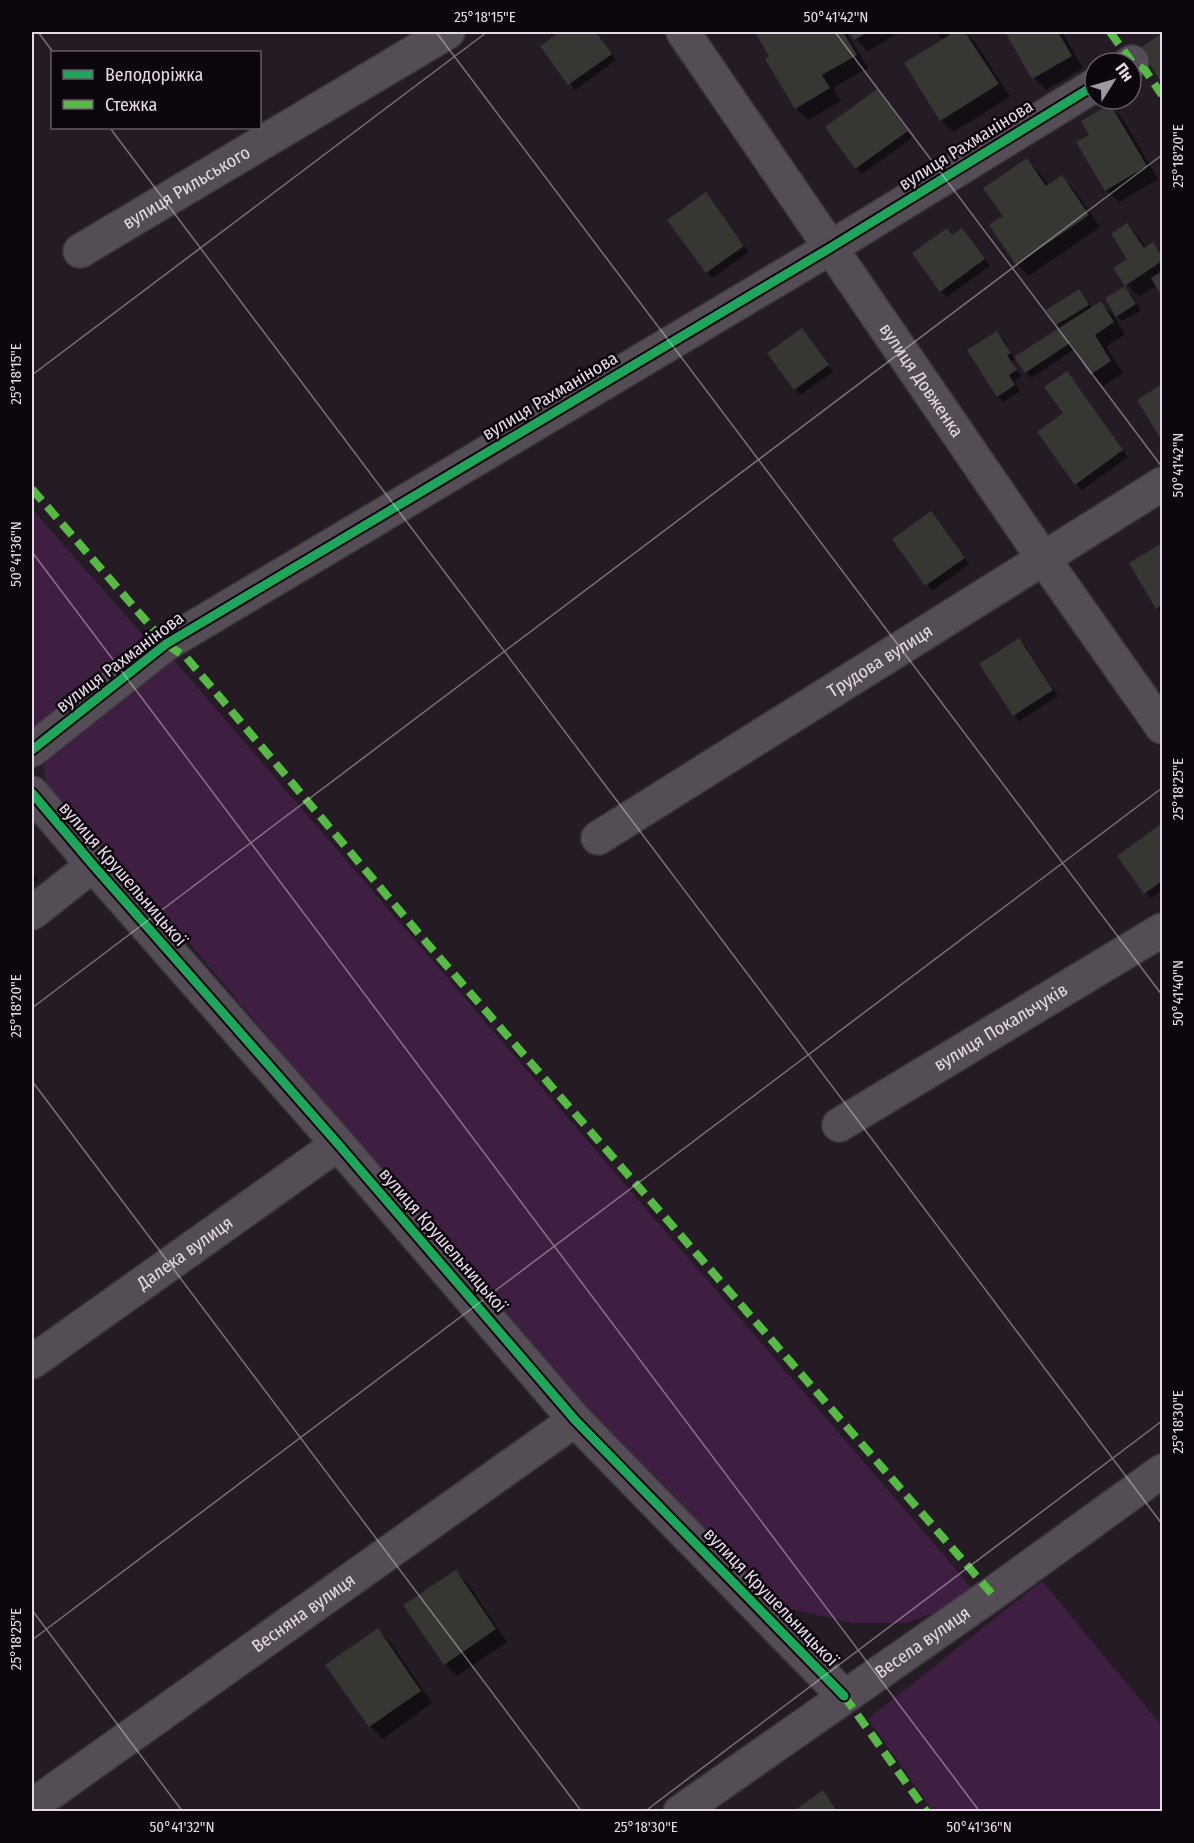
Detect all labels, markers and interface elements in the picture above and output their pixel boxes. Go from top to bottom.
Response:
text: 25°18'15"E [454,8,516,26]
text: 50°41'42"N [804,8,868,26]
legend [51,51,261,129]
north arrow [1083,51,1143,111]
text: Пн [1112,59,1138,85]
text: Велодоріжка [105,64,203,86]
text: Стежка [105,94,158,116]
street label: вулиця Рахманінова [895,95,1037,195]
text: 25°18'20"E [1169,124,1187,188]
street label: вулиця Рильського [119,141,254,234]
street label: вулиця Довженка [875,319,968,442]
text: 25°18'15"E [7,343,25,405]
street label: вулиця Рахманінова [478,347,622,445]
text: 50°41'42"N [1169,433,1187,497]
text: 50°41'36"N [7,521,25,587]
street label: вулиця Рахманінова [52,607,188,717]
street label: Трудова вулиця [823,620,937,702]
text: 25°18'25"E [1169,758,1187,820]
street label: вулиця Крушельницької [54,797,192,951]
text: 50°41'40"N [1169,960,1187,1026]
text: 25°18'20"E [7,974,25,1038]
street label: вулиця Покальчуків [930,979,1072,1076]
street label: вулиця Крушельницької [374,1163,512,1317]
street label: Далека вулиця [132,1211,237,1295]
text: 25°18'30"E [1169,1390,1187,1454]
street label: вулиця Крушельницької [699,1523,843,1671]
street label: Весняна вулиця [247,1569,359,1657]
street label: Весела вулиця [871,1602,975,1683]
text: 25°18'25"E [7,1608,25,1670]
text: 50°41'32"N [149,1818,215,1836]
text: 25°18'30"E [614,1818,678,1836]
text: 50°41'36"N [946,1818,1012,1836]

